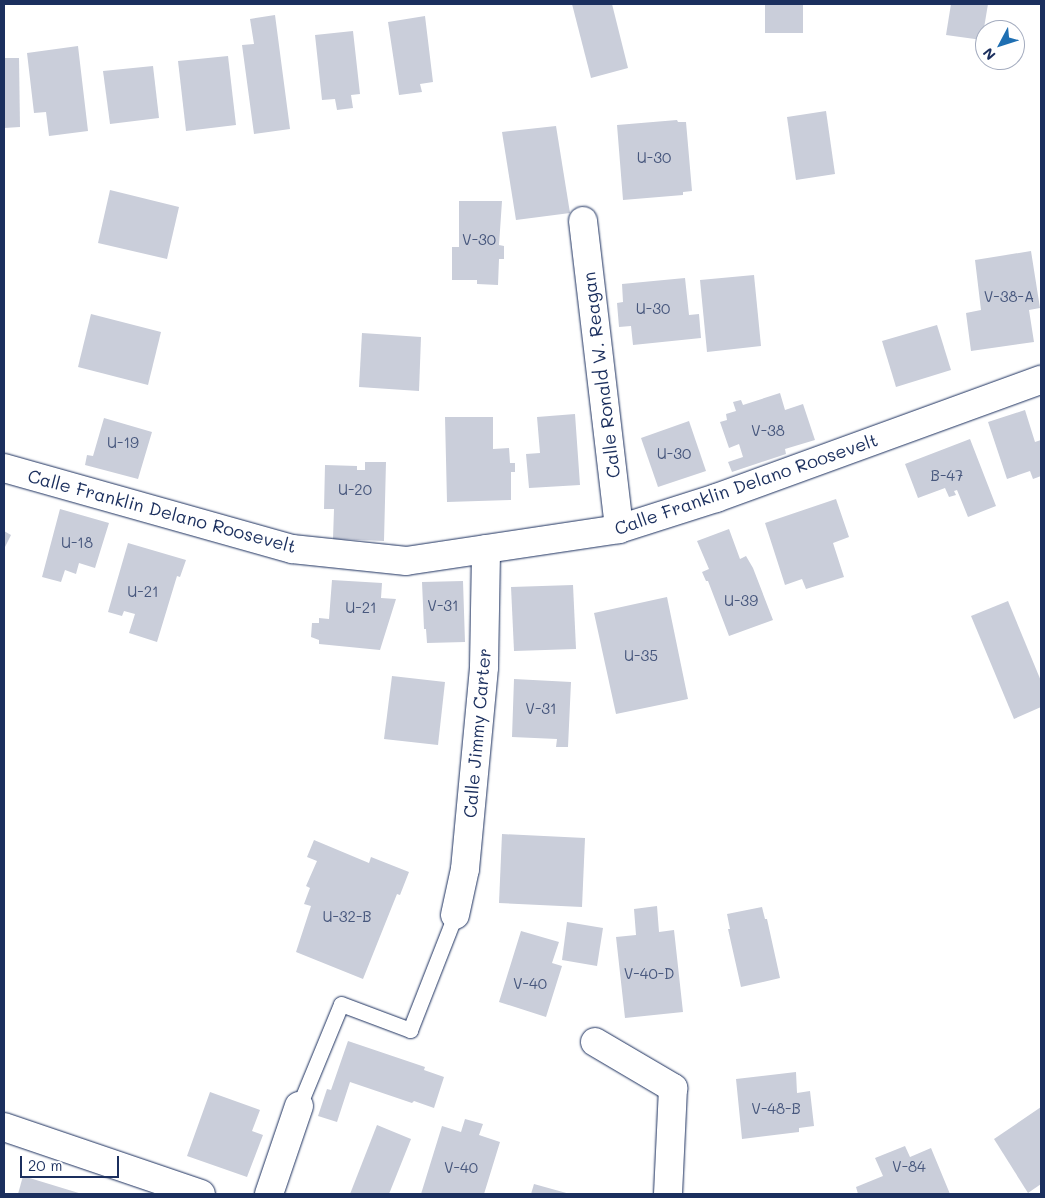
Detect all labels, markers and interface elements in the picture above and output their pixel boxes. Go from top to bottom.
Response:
north arrow [975,20,1025,70]
text: N [978,44,1000,65]
house number: U-30 [637,149,671,167]
house number: V-30 [462,231,496,249]
street label: Calle Ronald W. Reagan [578,271,624,479]
house number: V-38-A [984,288,1034,306]
house number: U-30 [636,300,670,318]
house number: V-38 [751,422,785,440]
street label: Calle Franklin Delano Roosevelt [611,429,881,539]
house number: U-19 [107,434,139,452]
house number: U-30 [657,445,691,463]
street label: Calle Franklin Delano Roosevelt [25,465,299,557]
house number: B-47 [931,467,963,485]
house number: U-20 [338,481,372,499]
house number: U-18 [61,534,93,552]
house number: U-21 [127,583,159,601]
house number: U-39 [724,592,758,610]
house number: V-31 [427,597,459,615]
house number: U-21 [345,599,377,617]
street label: Calle Jimmy Carter [459,647,495,819]
house number: U-35 [624,647,658,665]
house number: V-31 [525,700,557,718]
house number: U-32-B [322,908,372,926]
house number: V-40-D [624,965,674,983]
house number: V-40 [513,975,547,993]
house number: V-48-B [751,1100,801,1118]
scale bar [22,1146,121,1178]
text: 20 m [28,1155,62,1175]
house number: V-84 [892,1158,926,1176]
house number: V-40 [444,1159,478,1177]

